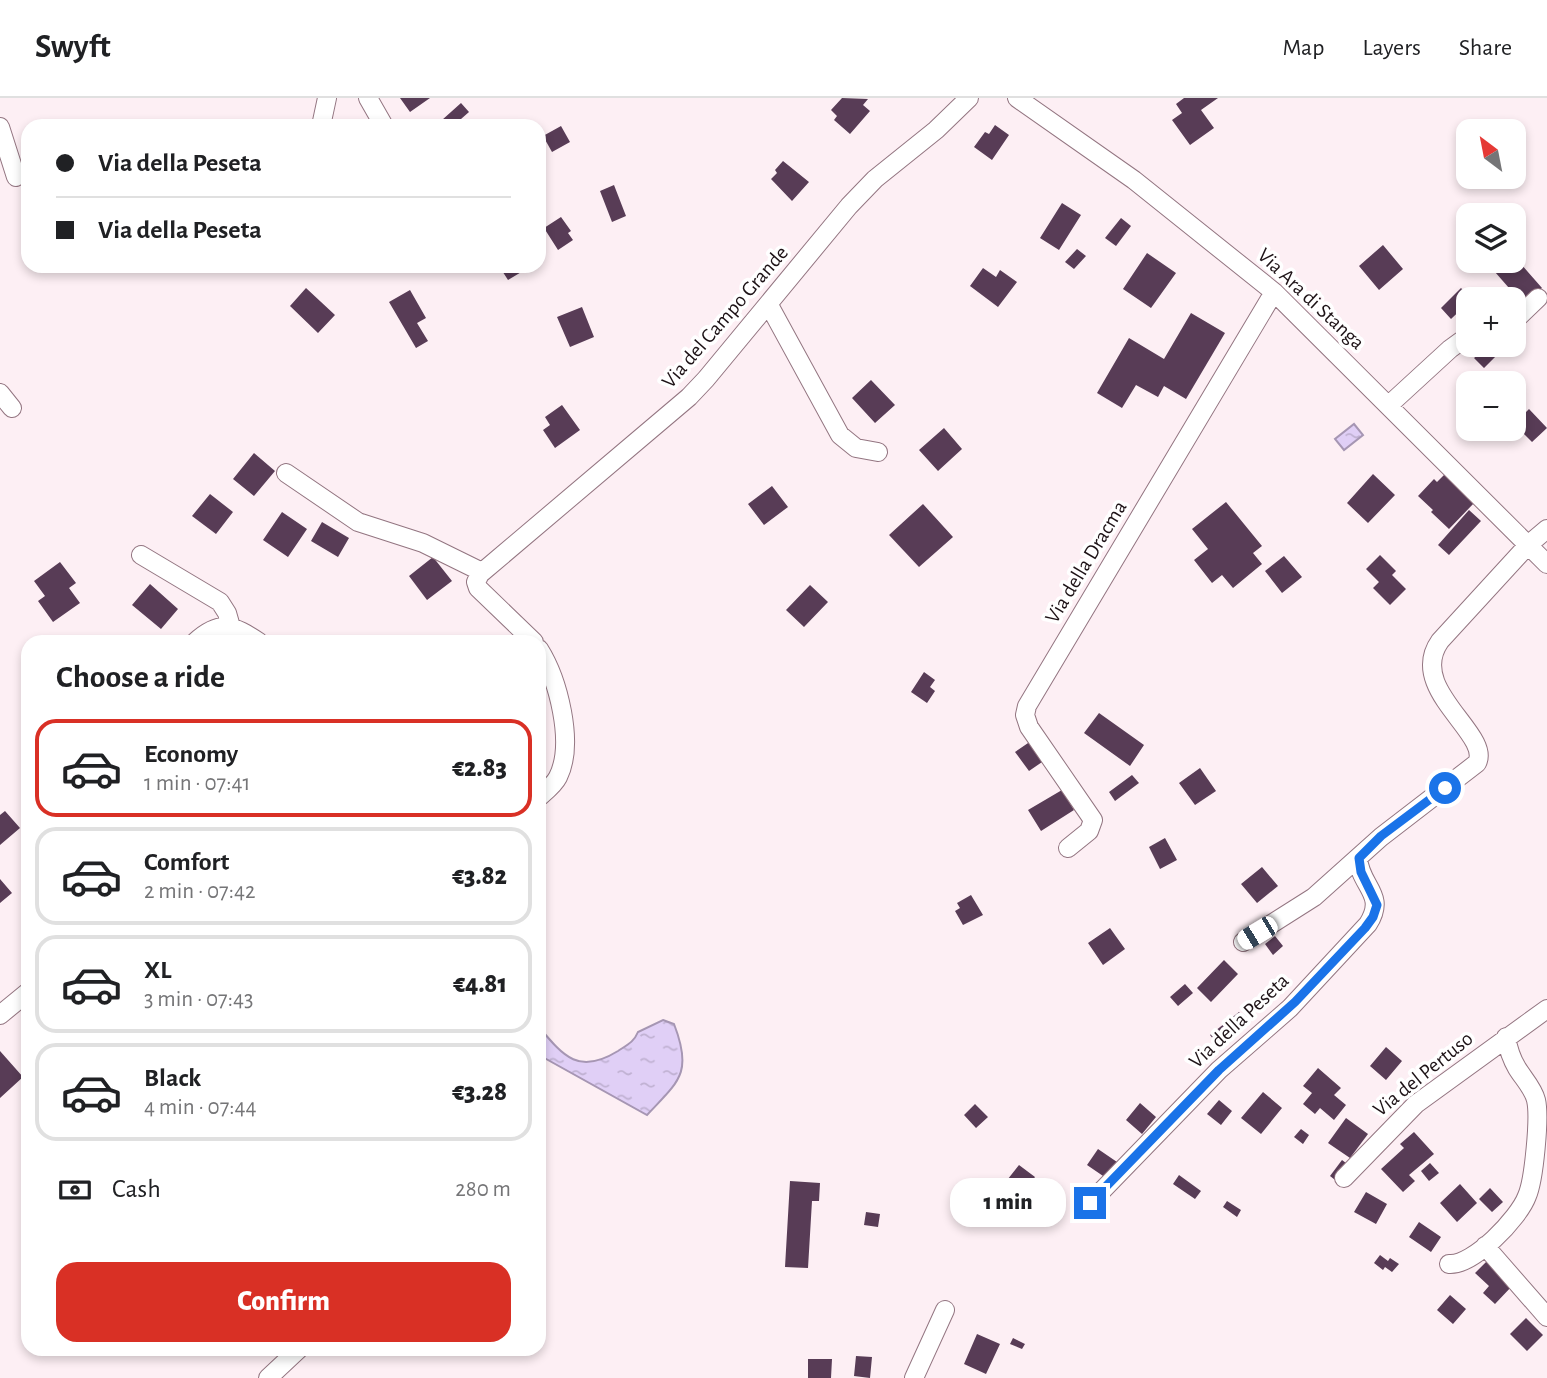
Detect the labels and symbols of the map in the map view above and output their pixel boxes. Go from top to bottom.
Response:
north arrow [1456,119,1526,189]
street label: Via del Campo Grande [658,242,792,392]
street label: Via Ara di Stanga [1253,244,1369,354]
street label: Via della Dracma [1041,497,1131,627]
route start [1429,772,1461,804]
car [1234,913,1281,953]
street label: Via della Peseta [1185,970,1293,1072]
street label: Via del Pertuso [1369,1028,1477,1120]
callout: 1 min [950,1178,1066,1228]
route end [1074,1187,1106,1219]

